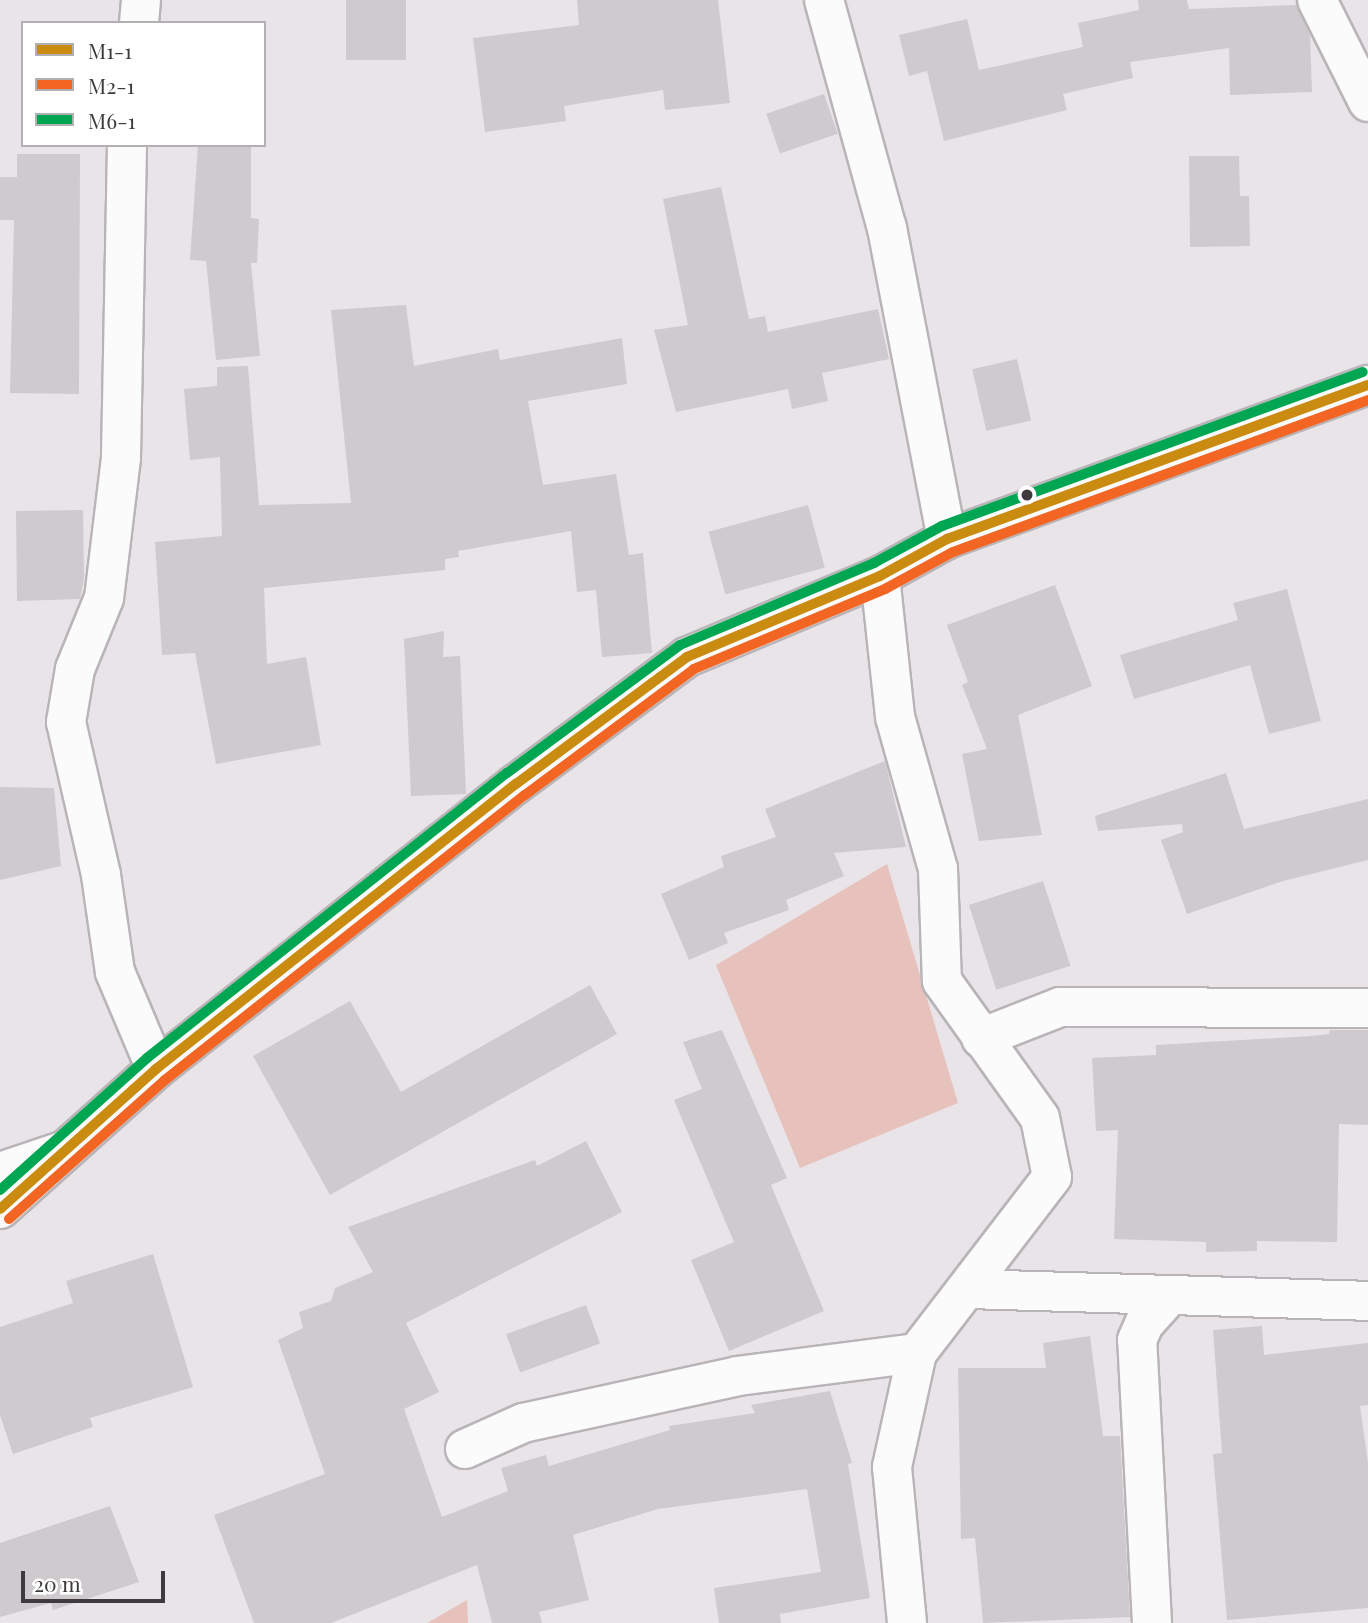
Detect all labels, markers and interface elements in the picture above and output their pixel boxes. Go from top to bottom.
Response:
legend [21,21,266,147]
text: M1-1 [88,36,132,64]
text: M2-1 [88,71,135,99]
text: M6-1 [88,106,135,134]
unlabelled marker [1020,488,1034,502]
scale bar [24,1556,168,1600]
text: 20 m [34,1569,81,1597]

